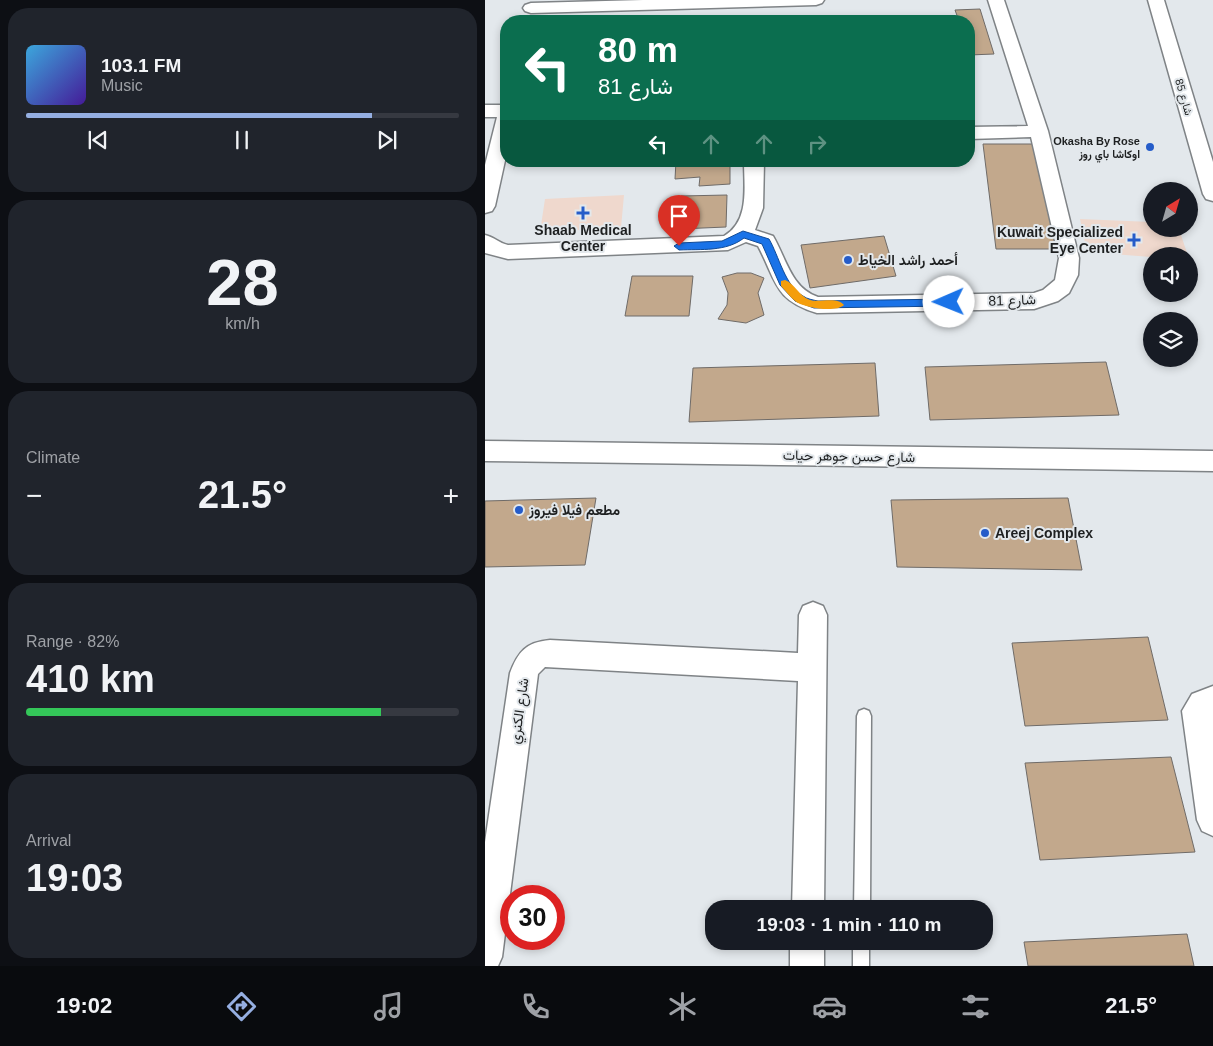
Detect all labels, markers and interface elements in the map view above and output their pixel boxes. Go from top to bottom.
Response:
text: 80 m [598,30,678,69]
icon: left [515,35,580,100]
text: 103.1 FM [101,55,181,76]
text: شارع 81 [598,74,673,99]
text: Music [101,77,143,94]
street label: شارع 85 [1171,77,1195,118]
icon: previous [84,126,112,154]
icon: pause [228,126,256,154]
icon: next [373,126,401,154]
icon: left [644,130,672,158]
icon: ahead [697,130,725,158]
icon: ahead [750,130,778,158]
icon: right [803,130,831,158]
place label: Okasha By Rose اوكاشا باي روز [1053,135,1140,163]
marker: Okasha By Rose اوكاشا باي روز [1144,141,1156,153]
north arrow [1143,182,1197,238]
map controls [1143,182,1198,367]
pin [658,195,700,246]
icon: arrive [665,202,693,230]
marker: Shaab Medical Center [576,206,590,220]
place label: Shaab Medical Center [534,222,632,254]
place label: Kuwait Specialized Eye Center [997,224,1124,256]
marker: Kuwait Specialized Eye Center [1127,233,1141,247]
text: 28 [206,246,279,319]
button: sound [1143,247,1198,302]
place label: أحمد راشد الخياط [858,252,958,269]
marker: أحمد راشد الخياط [842,254,854,266]
position arrow [922,275,974,327]
street label: شارع 81 [988,291,1036,312]
button: layers [1143,312,1198,367]
text: km/h [225,315,260,332]
street label: شارع حسن جوهر حيات [783,447,915,468]
text: Climate [26,449,80,466]
text: 21.5° [198,474,287,516]
text: − [26,480,42,511]
text: + [443,480,459,511]
place label: مطعم فيلا فيروز [528,502,620,519]
marker: مطعم فيلا فيروز [513,504,525,516]
place label: Areej Complex [995,525,1093,541]
marker: Areej Complex [979,527,991,539]
text: Range · 82% [26,633,119,650]
text: 410 km [26,658,155,700]
street label: شارع الكنري [506,677,536,746]
text: Arrival [26,832,71,849]
text: 19:03 [26,857,123,899]
speed limit sign: 30 [500,885,565,950]
text: 19:03 · 1 min · 110 m [757,914,941,935]
icon: directions [224,989,259,1024]
icon: music [371,989,406,1024]
icon: phone [518,989,553,1024]
icon: climate [665,989,700,1024]
icon: car [812,989,847,1024]
icon: filters [958,989,993,1024]
text: 19:02 [56,993,112,1018]
text: 21.5° [1105,993,1157,1018]

